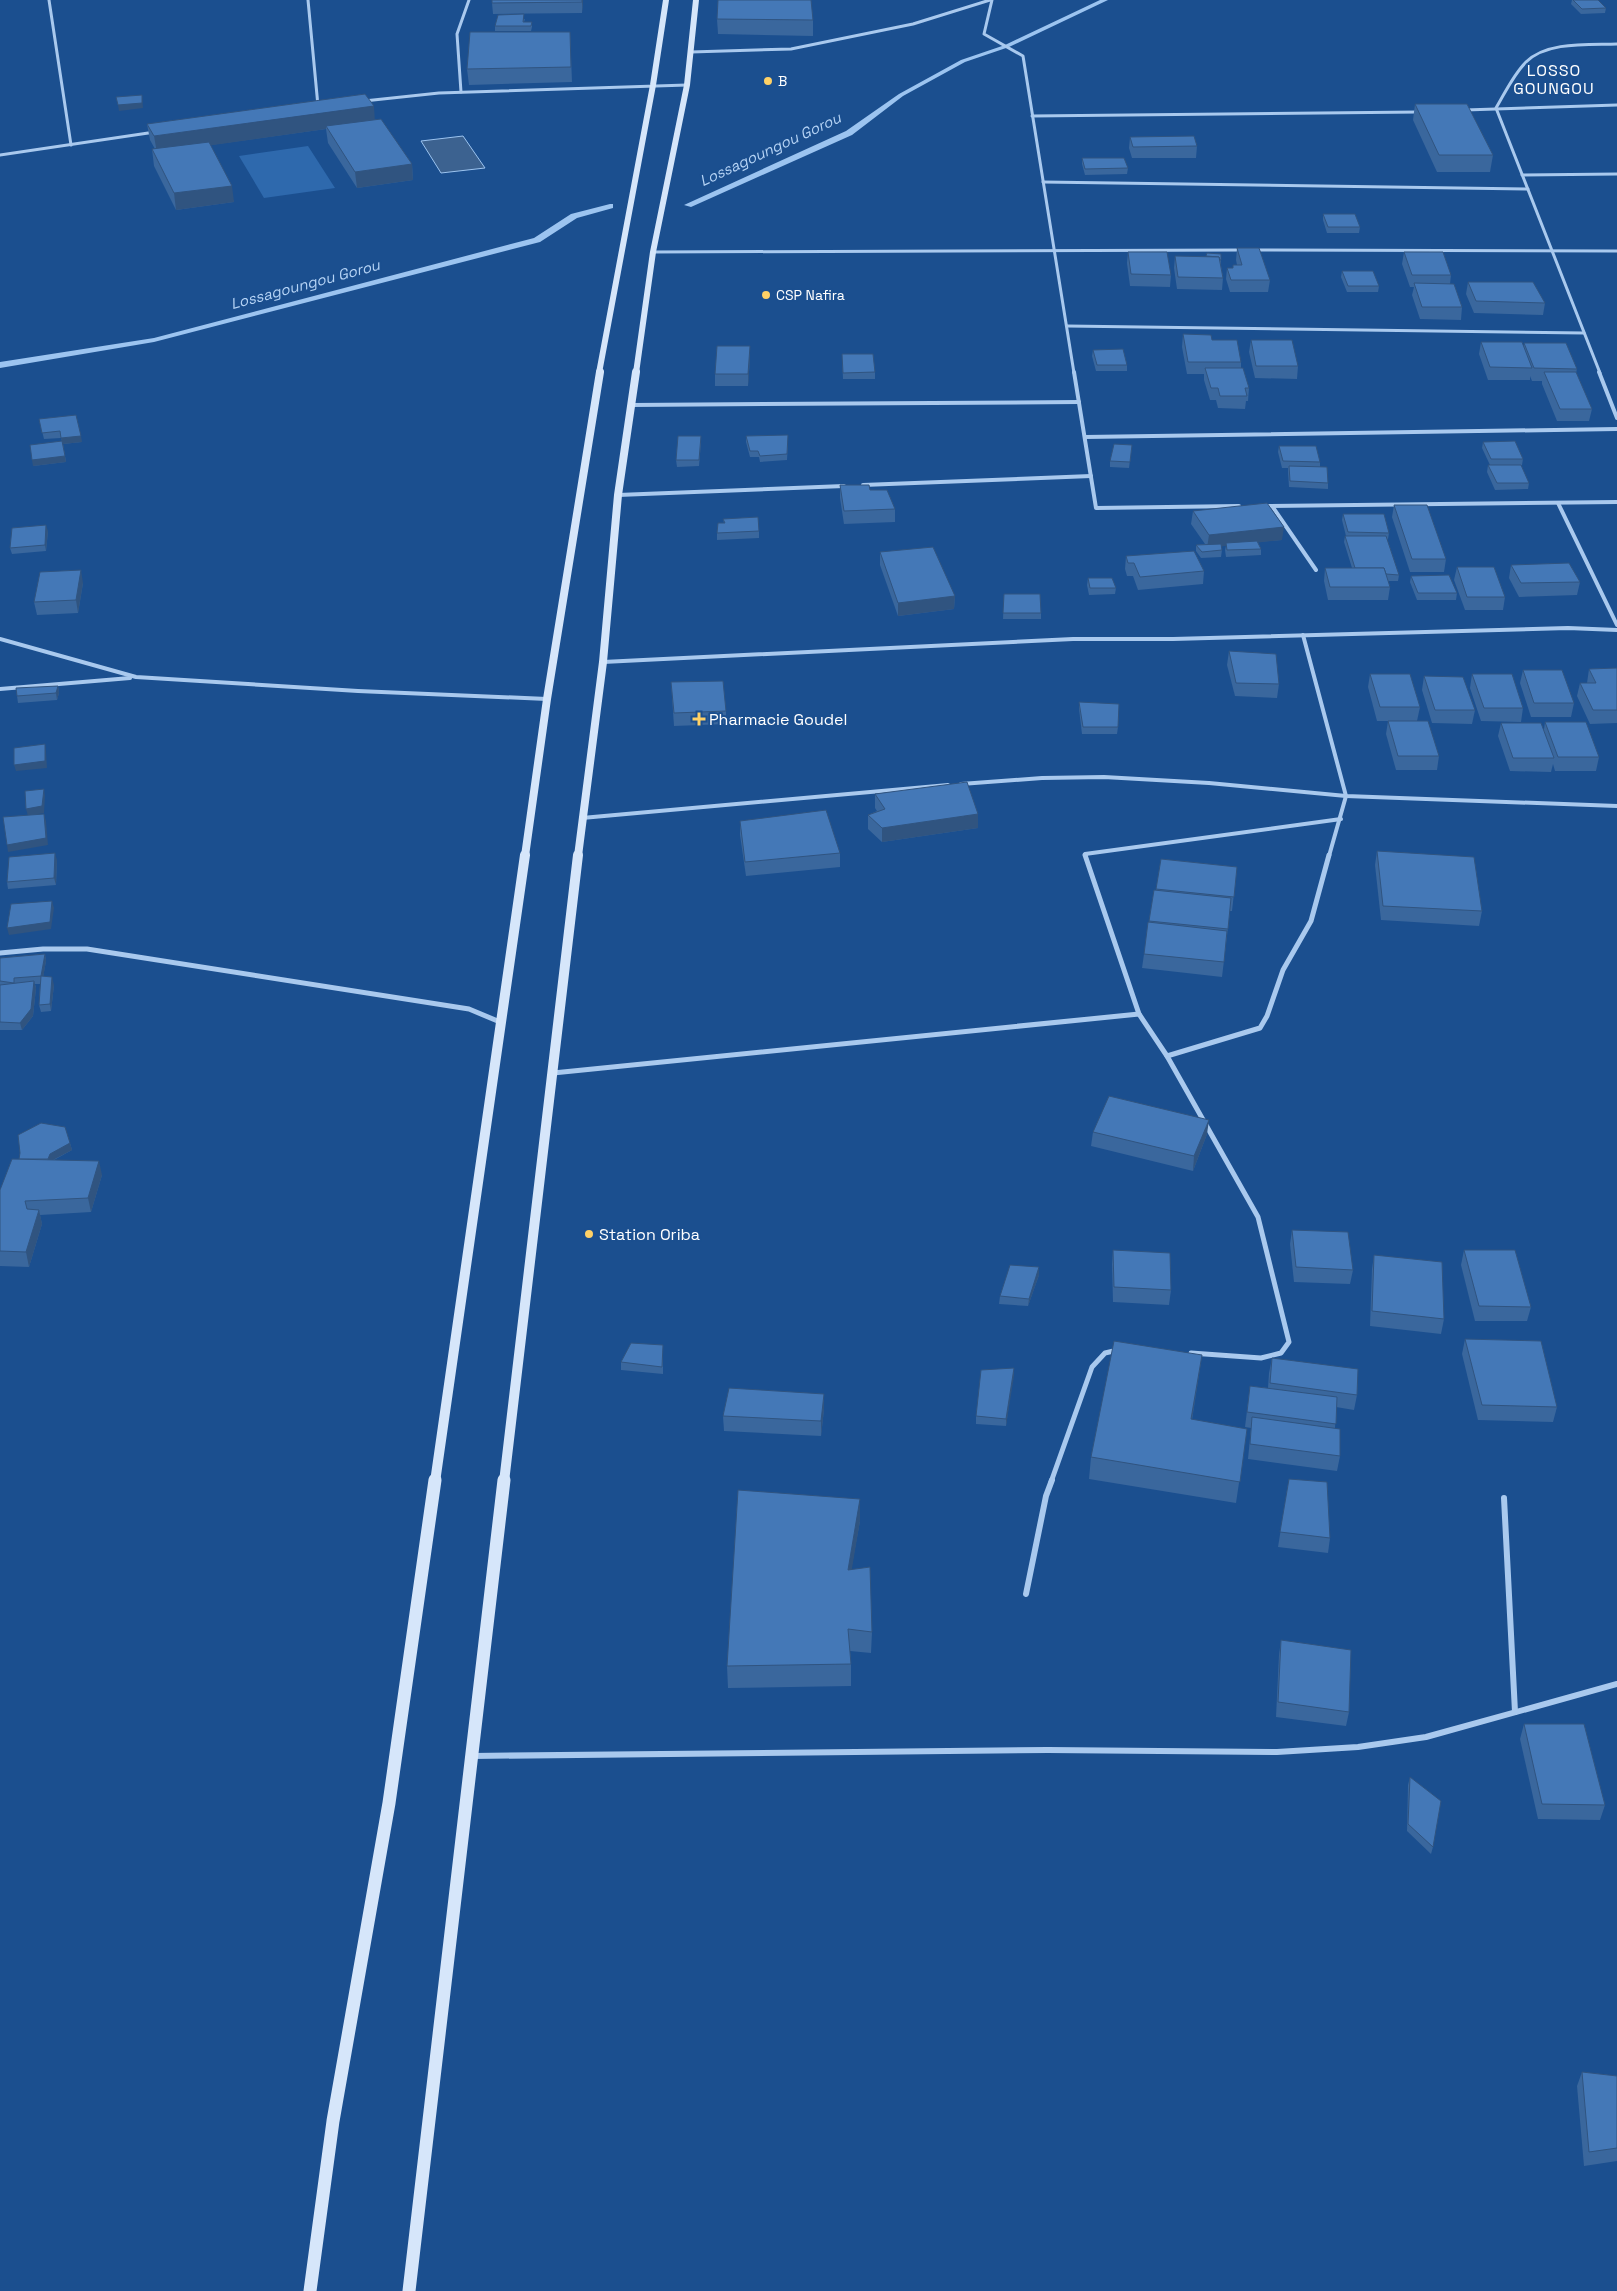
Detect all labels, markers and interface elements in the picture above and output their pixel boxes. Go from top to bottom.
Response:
district label: LOSSO GOUNGOU [1513,60,1595,99]
place label: B [778,72,787,90]
marker: B [762,75,774,87]
water label: Lossagoungou Gorou [696,108,844,190]
water label: Lossagoungou Gorou [228,255,383,313]
place label: CSP Nafira [776,286,845,304]
marker: CSP Nafira [760,289,772,301]
place label: Pharmacie Goudel [709,709,847,730]
marker: Pharmacie Goudel [693,713,705,725]
place label: Station Oriba [599,1224,700,1245]
marker: Station Oriba [583,1228,595,1240]

